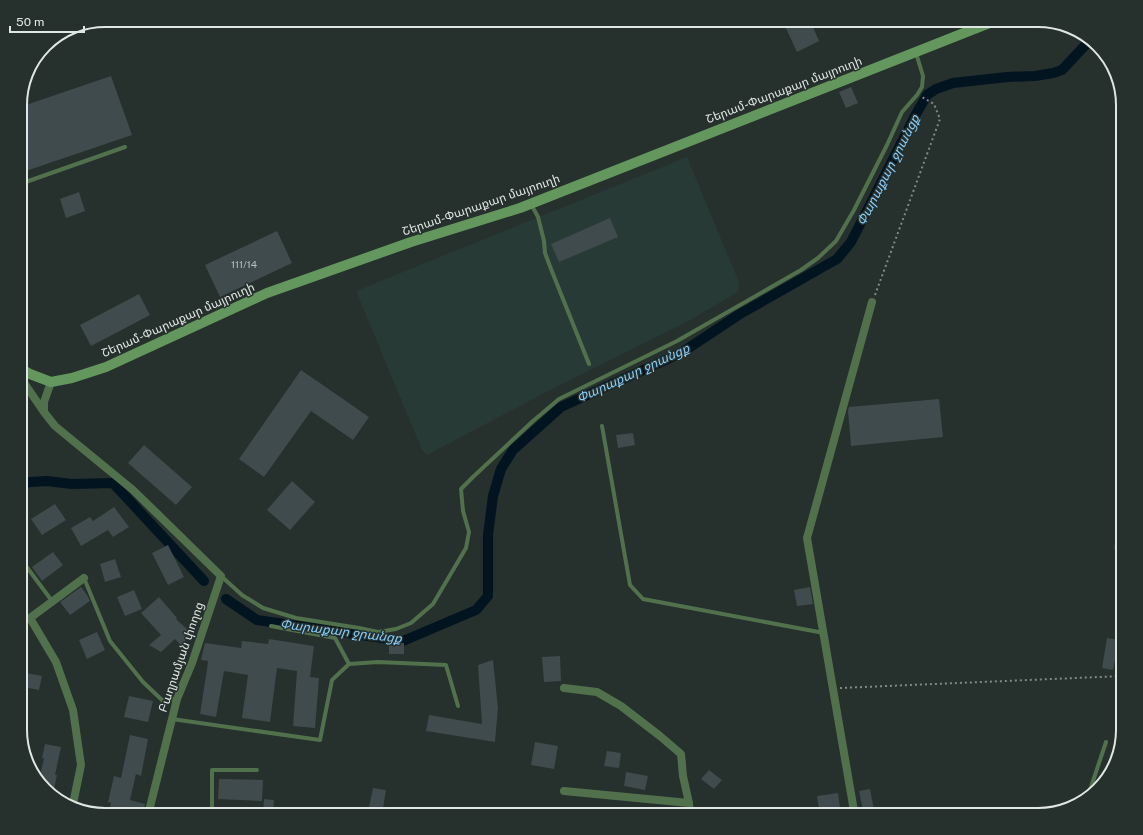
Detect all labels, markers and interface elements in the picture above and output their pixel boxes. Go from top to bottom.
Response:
scale bar [10,8,84,34]
text: 50 m [16,15,44,29]
street label: Շերամ-Փարաքար մայրուղի [704,54,864,126]
water label: Փարաքար ջրանցք [854,111,924,228]
street label: Շերամ-Փարաքար մայրուղի [400,171,562,239]
house number: 111/14 [231,258,257,270]
street label: Շերամ-Փարաքար մայրուղի [99,280,257,360]
water label: Փարաքար ջրանցք [574,340,693,407]
street label: Բաղրամյան փողոց [156,600,206,714]
water label: Փարաքար ջրանցք [279,616,404,647]

